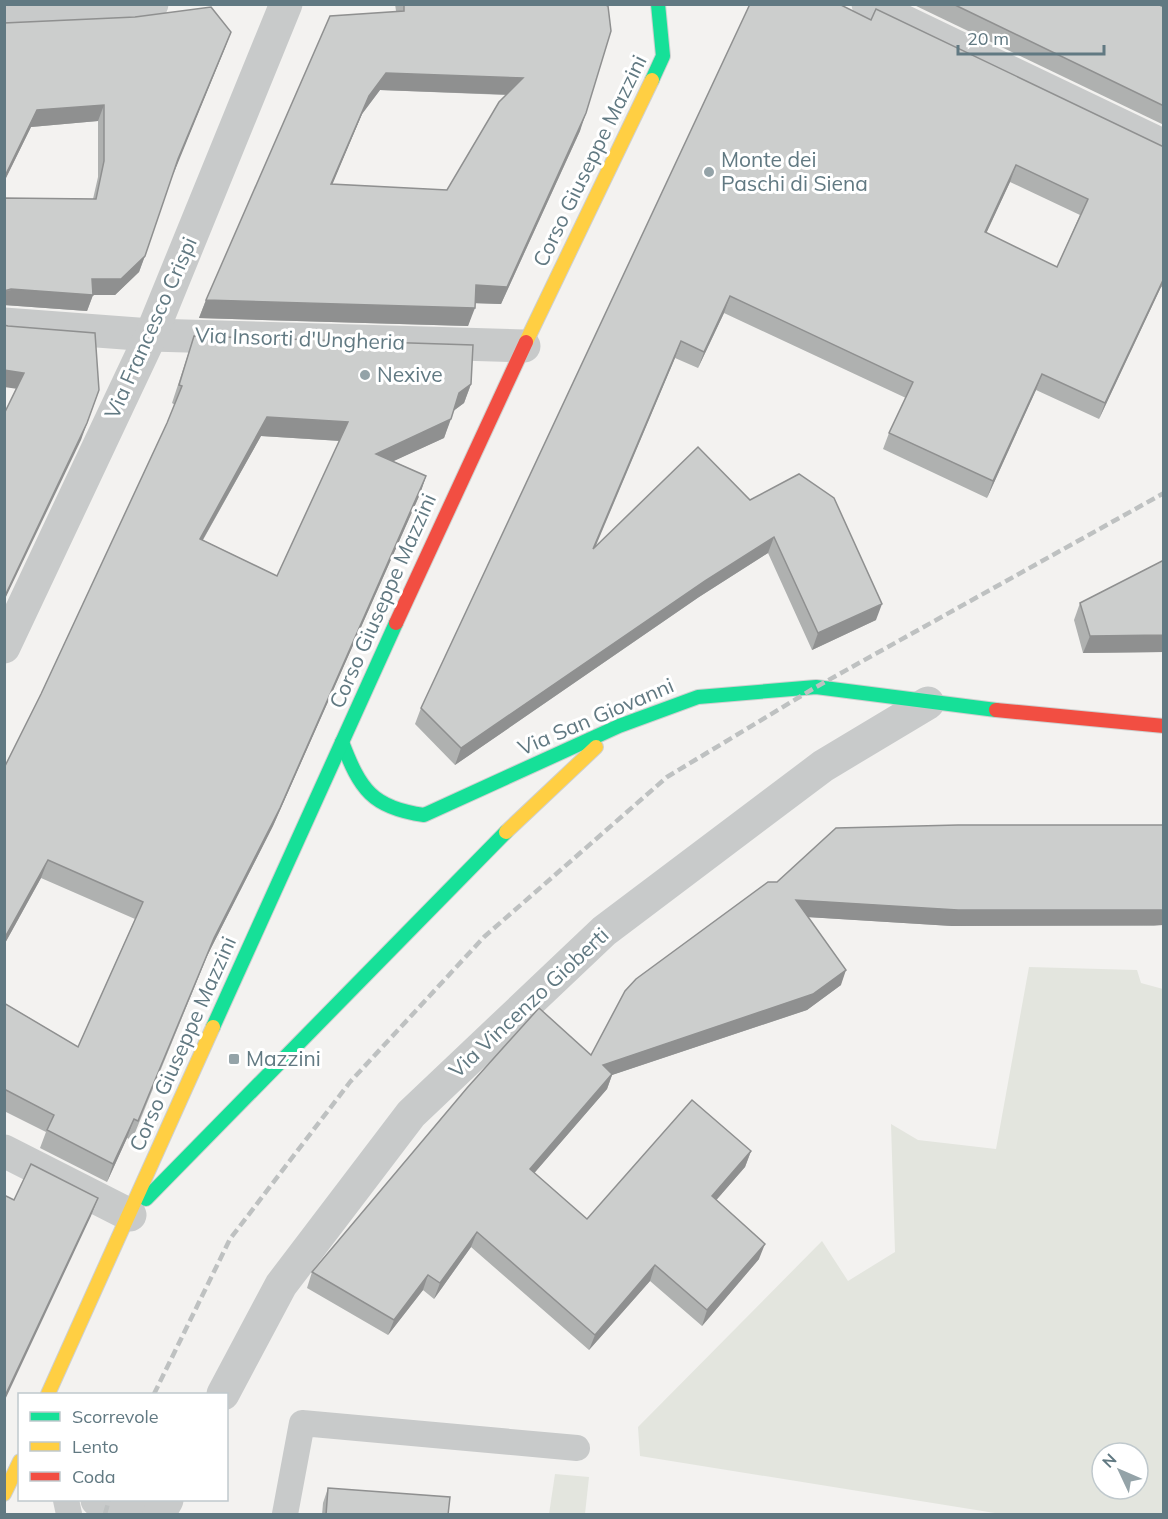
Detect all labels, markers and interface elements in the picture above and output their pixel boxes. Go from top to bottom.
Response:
scale bar [958,18,1104,56]
text: 20 m [967,27,1009,50]
street label: Corso Giuseppe Mazzini [527,51,652,271]
place label: Monte dei Paschi di Siena [721,146,868,196]
marker: Monte dei Paschi di Siena [702,165,716,179]
street label: Via Francesco Crispi [98,233,202,423]
street label: Via Insorti d'Ungheria [194,321,406,355]
place label: Nexive [377,361,443,387]
marker: Nexive [358,368,372,382]
street label: Corso Giuseppe Mazzini [323,489,441,712]
street label: Via San Giovanni [514,672,677,761]
street label: Via Vincenzo Gioberti [443,922,613,1083]
street label: Corso Giuseppe Mazzini [123,932,241,1155]
place label: Mazzini [246,1045,321,1071]
marker: Mazzini [227,1052,241,1066]
legend [18,1393,228,1501]
text: Scorrevole [72,1405,159,1428]
text: Lento [72,1435,119,1458]
north arrow [1090,1441,1150,1501]
text: N [1098,1449,1121,1472]
text: Coda [72,1465,116,1488]

